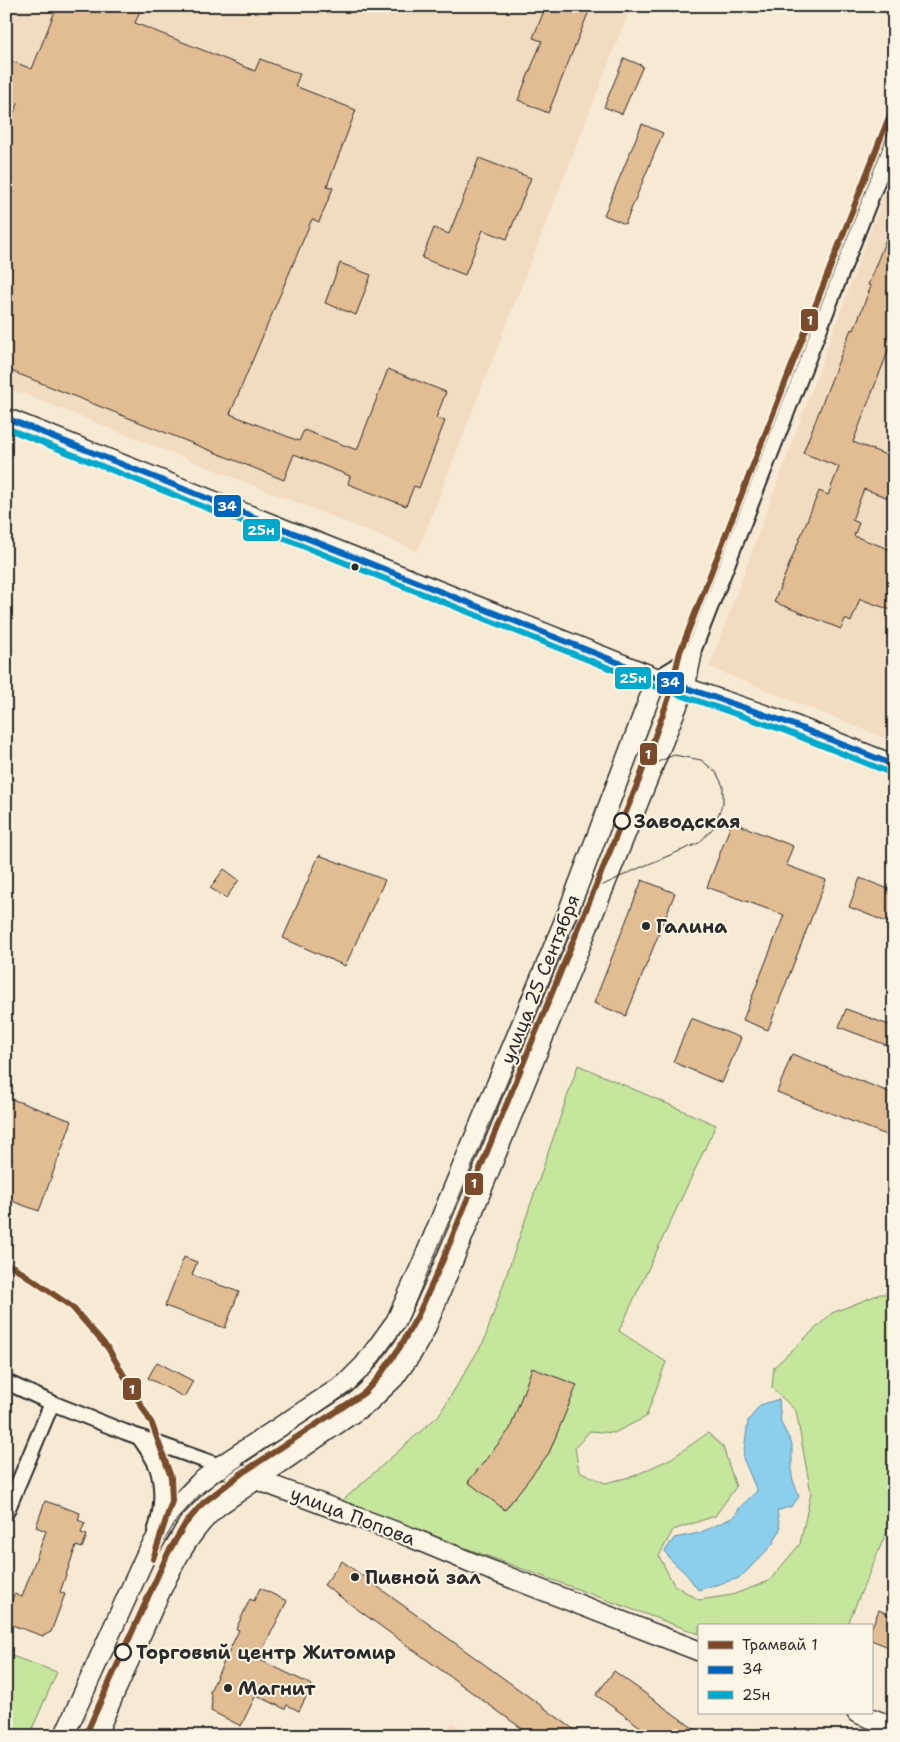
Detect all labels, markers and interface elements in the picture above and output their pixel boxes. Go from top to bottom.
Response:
line badge: 1 [800,308,819,332]
text: 1 [807,311,813,329]
line badge: 34 [213,494,242,518]
text: 34 [217,497,237,515]
line badge: 25н [242,518,281,542]
text: 25н [247,521,275,539]
unlabelled marker [350,562,360,572]
line badge: 25н [614,666,652,690]
text: 25н [619,669,647,687]
line badge: 34 [656,671,685,695]
text: 34 [660,673,680,691]
line badge: 1 [639,742,658,766]
text: 1 [645,745,651,763]
place label: Заводская [634,809,740,834]
marker: Заводская [613,812,631,830]
street label: улица 25 Сентября [495,891,585,1067]
place label: Галина [656,914,727,939]
marker: Галина [640,920,652,932]
line badge: 1 [464,1172,484,1196]
text: 1 [471,1174,477,1192]
line badge: 1 [122,1377,142,1401]
text: 1 [129,1380,135,1398]
street label: улица Попова [287,1481,419,1551]
place label: Пивной зал [365,1565,481,1590]
marker: Пивной зал [349,1571,361,1583]
legend [698,1624,872,1714]
text: Трамвай 1 [742,1635,818,1655]
place label: Торговый центр Житомир [136,1640,396,1665]
marker: Торговый центр Житомир [114,1643,132,1661]
text: 34 [742,1659,762,1679]
place label: Магнит [238,1676,316,1701]
marker: Магнит [222,1682,234,1694]
text: 25н [742,1685,770,1705]

